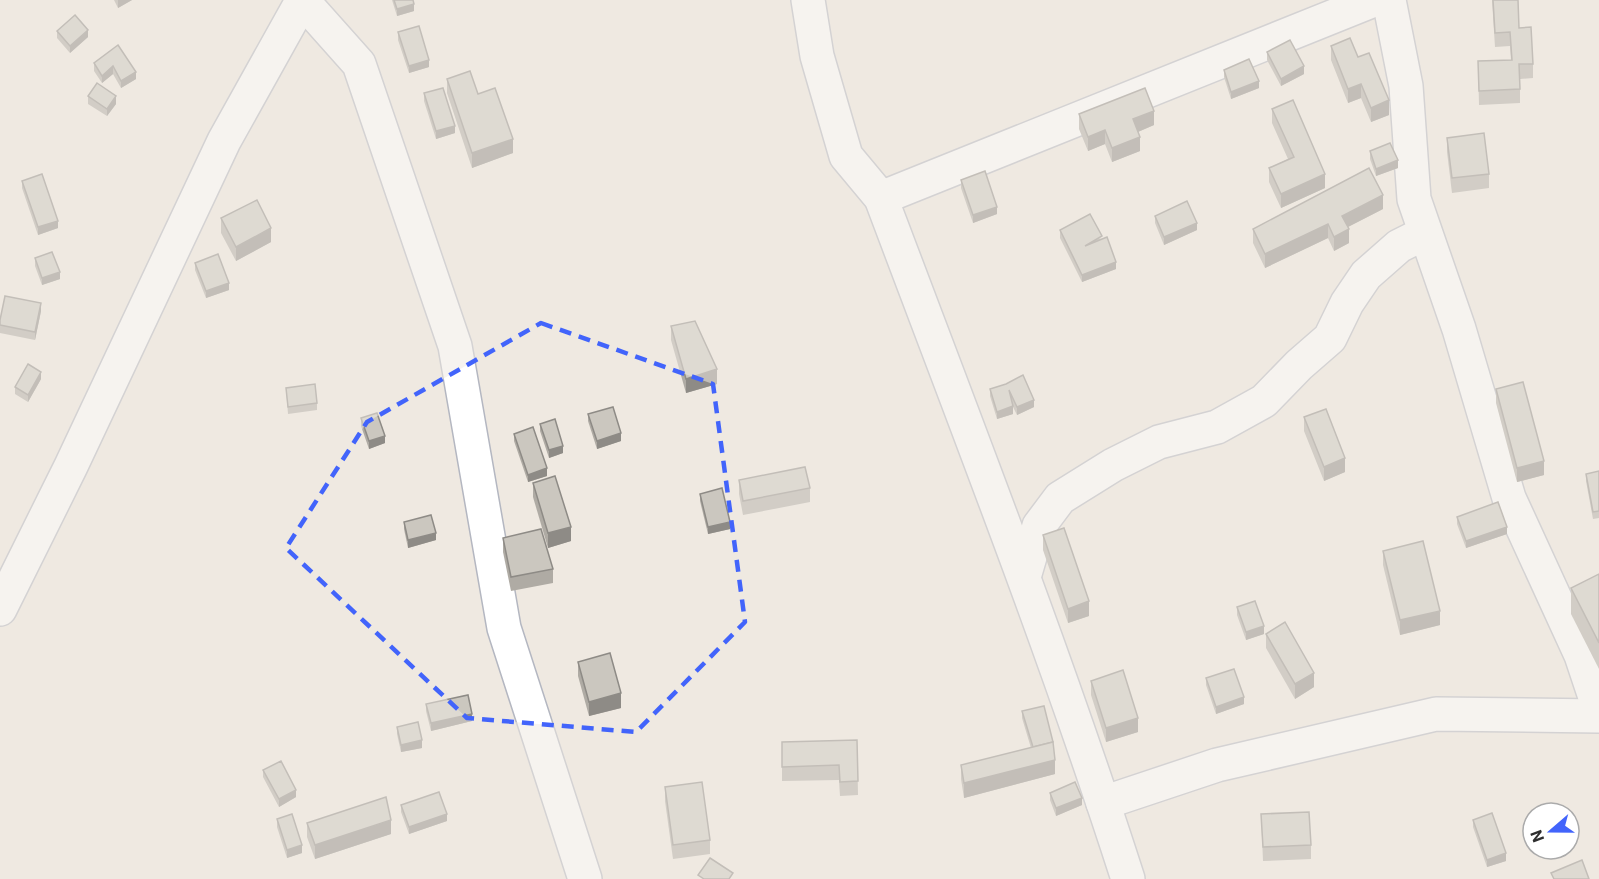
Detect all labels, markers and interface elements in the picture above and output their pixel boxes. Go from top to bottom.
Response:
north arrow [1521,801,1581,861]
text: N [1527,827,1548,845]

